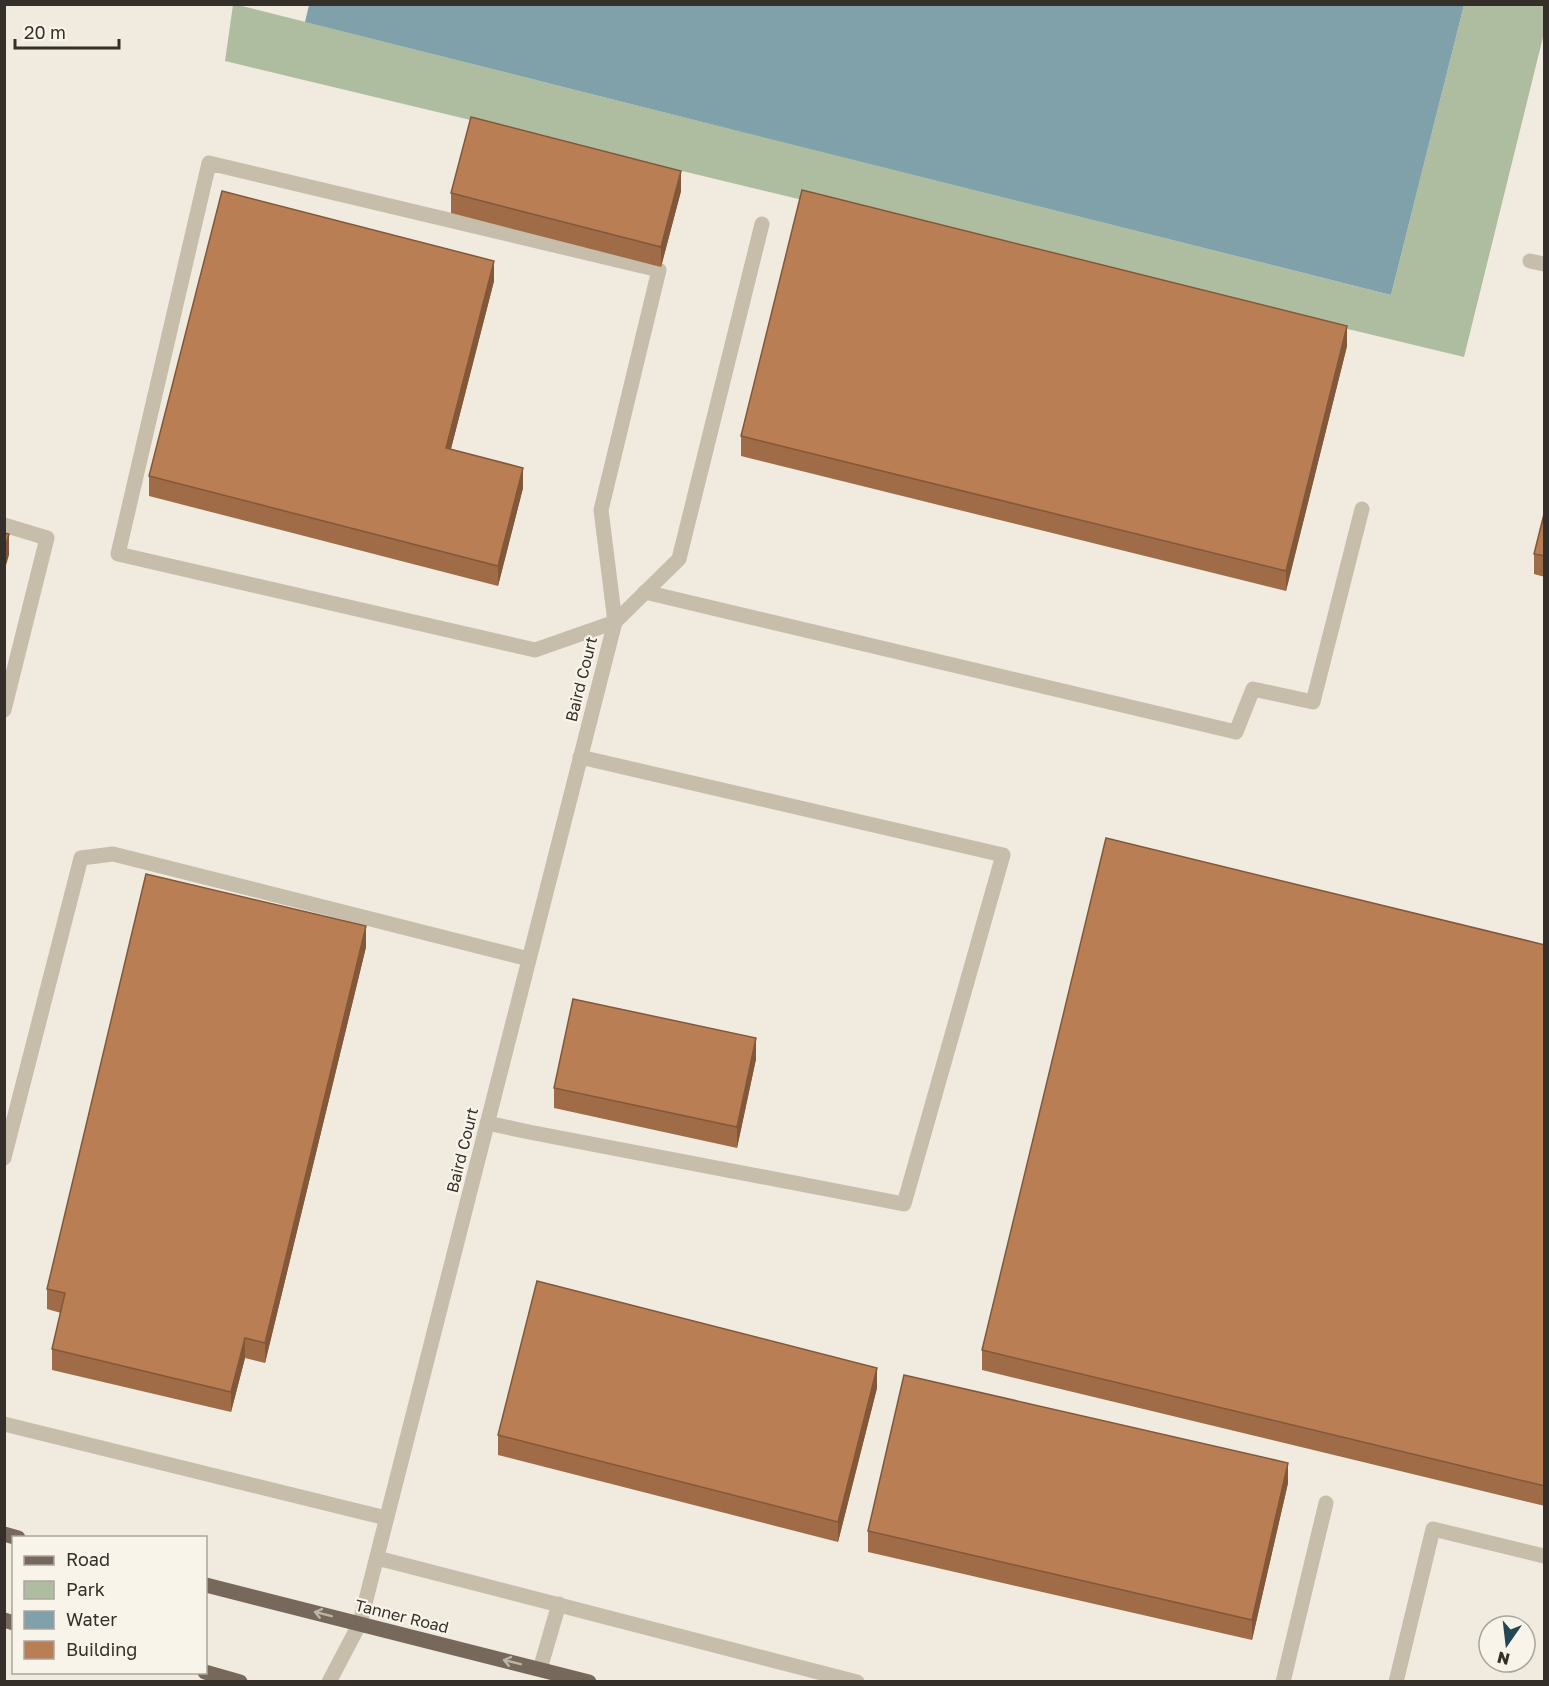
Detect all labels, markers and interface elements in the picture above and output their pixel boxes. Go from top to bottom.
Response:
scale bar [15,12,118,50]
text: 20 m [24,21,66,43]
street label: Baird Court [561,634,601,724]
street label: Baird Court [442,1105,482,1195]
legend [12,1536,207,1674]
text: Road [66,1548,110,1570]
text: Park [66,1578,105,1600]
street label: Tanner Road [353,1595,451,1637]
text: Water [66,1608,117,1630]
one-way arrow [314,1608,333,1620]
north arrow [1477,1614,1537,1674]
text: Building [66,1638,137,1660]
text: N [1495,1647,1512,1670]
one-way arrow [503,1656,522,1667]

